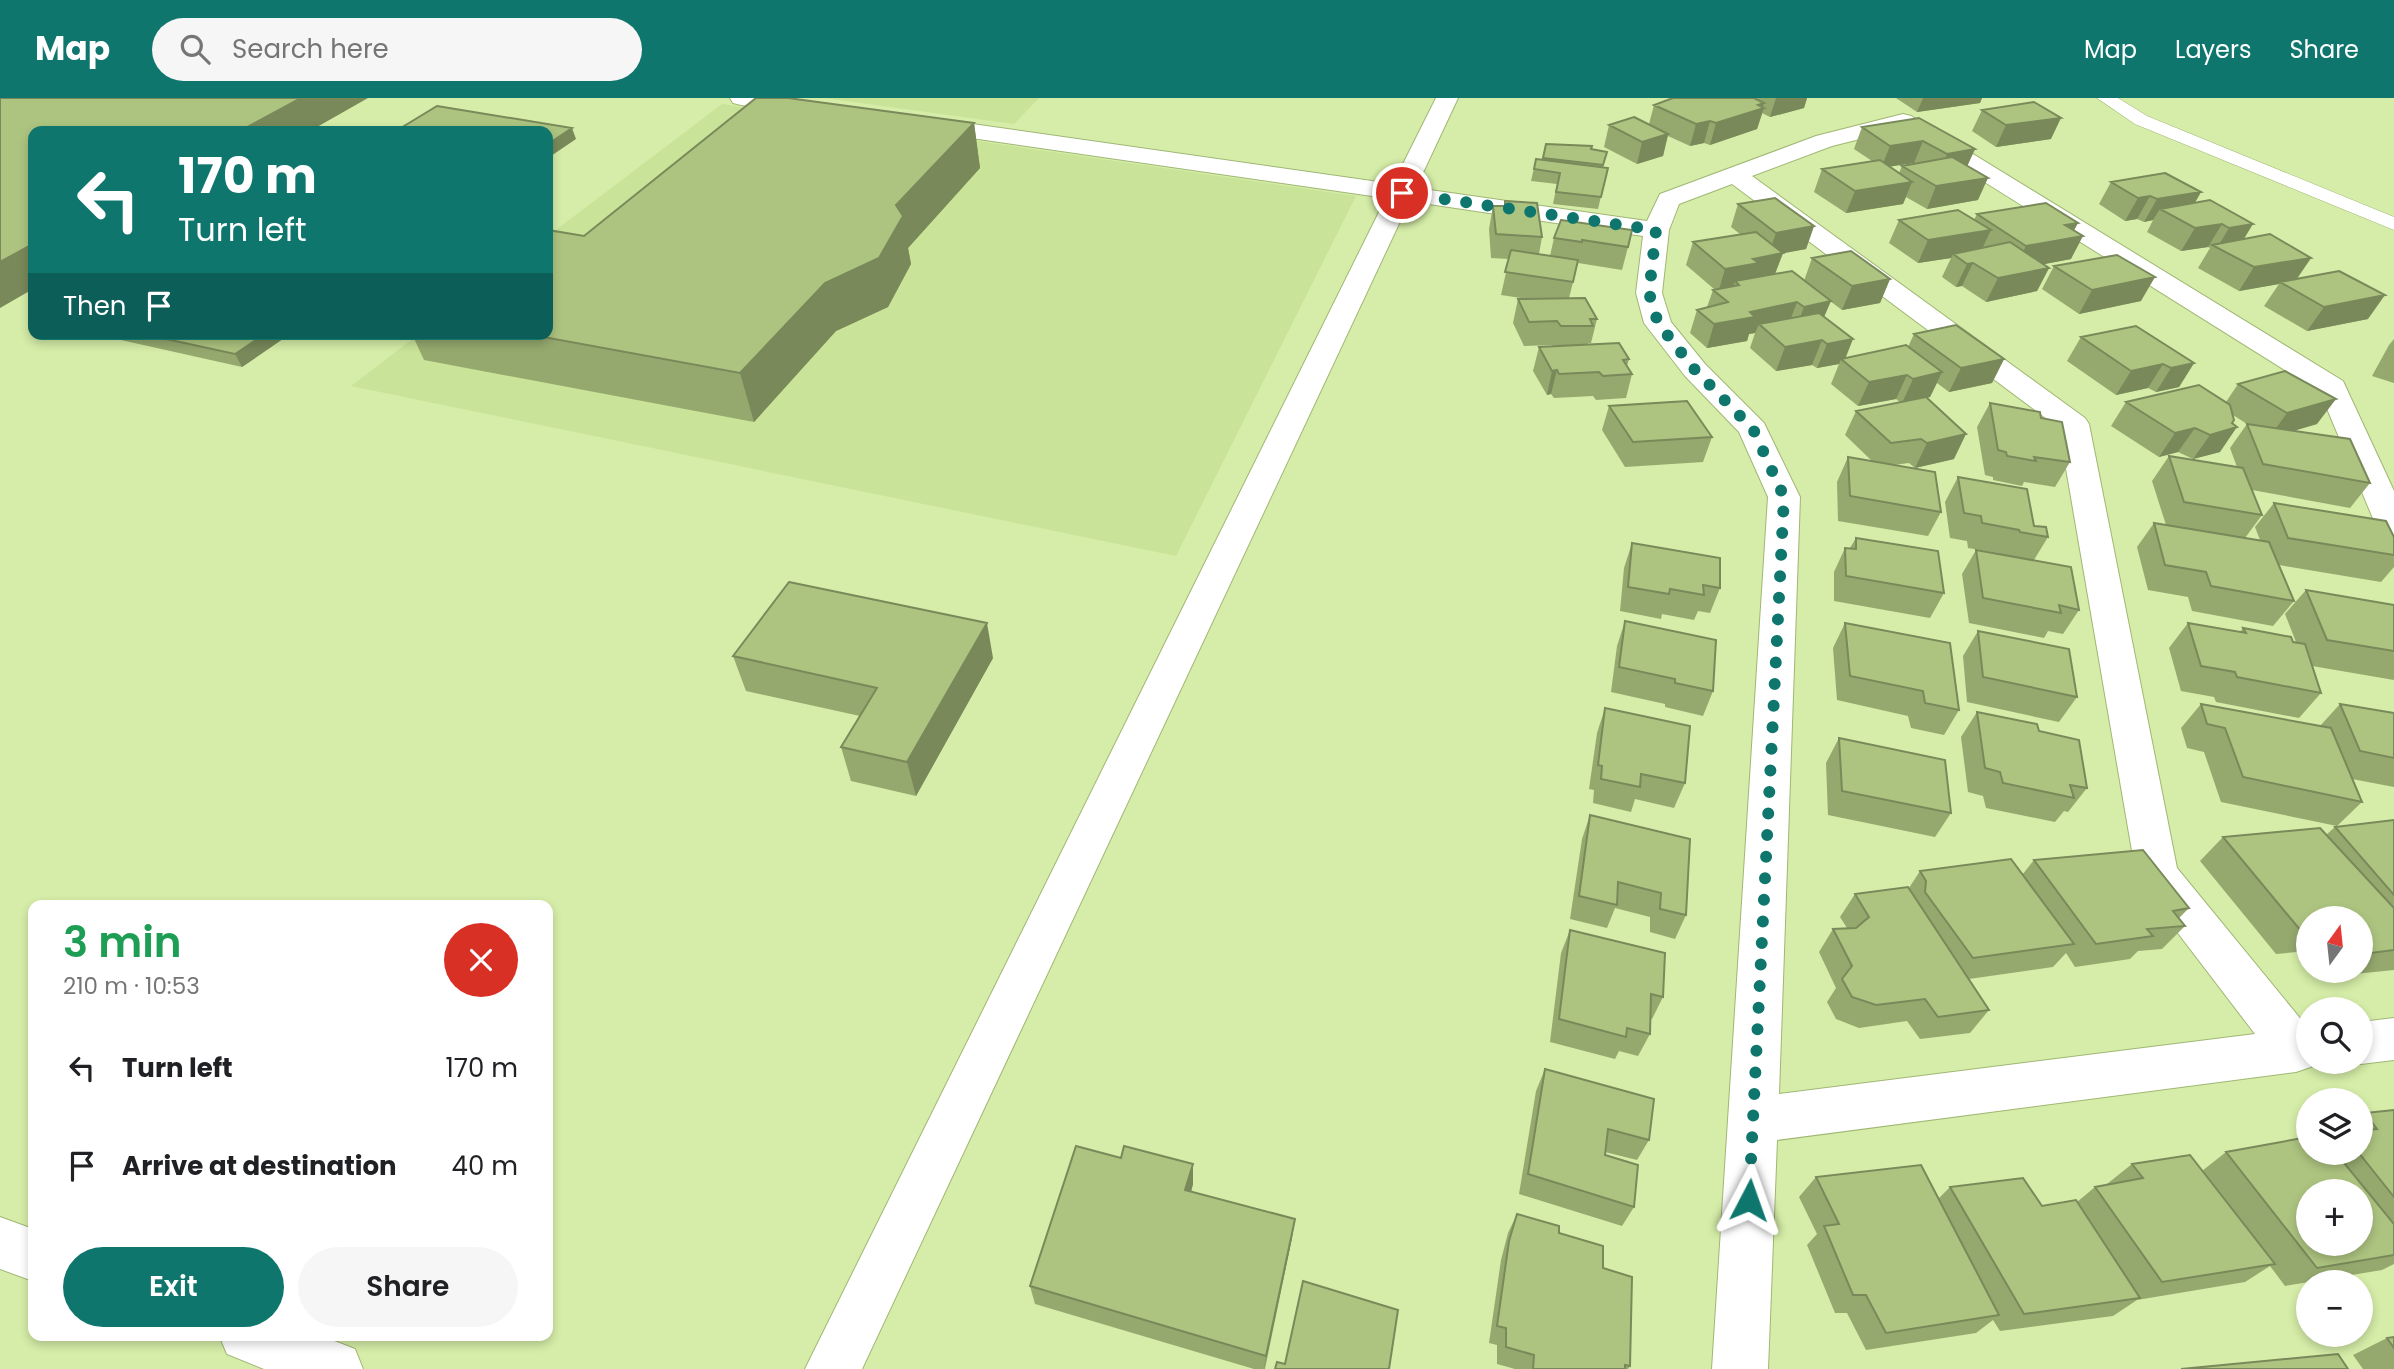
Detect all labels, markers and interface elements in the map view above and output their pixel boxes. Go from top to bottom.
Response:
search box [152,18,642,81]
text: Map [35,25,110,72]
icon: search [176,30,214,68]
text: Search here [232,31,389,67]
text: Map [2084,33,2137,66]
text: Layers [2175,33,2251,66]
text: Share [2289,33,2359,66]
text: 170 m [178,142,317,210]
icon: left [63,154,154,245]
pin [1372,163,1432,223]
icon: arrive [1383,174,1421,212]
text: Turn left [178,207,307,252]
icon: arrive [140,287,178,325]
text: Then [63,288,126,324]
north arrow [2296,906,2373,984]
map controls [2296,906,2373,1347]
text: 3 min [63,913,182,972]
button: close [444,923,518,997]
text: 210 m · 10:53 [63,970,200,1002]
button: search [2296,997,2373,1074]
icon: left [63,1049,101,1087]
text: Turn left [122,1050,233,1086]
text: 170 m [445,1050,518,1086]
button: layers [2296,1088,2373,1165]
icon: arrive [63,1147,101,1185]
text: Arrive at destination [122,1148,397,1184]
text: 40 m [452,1148,518,1184]
position arrow [1712,1163,1786,1237]
button: + [2296,1179,2373,1256]
button: Exit [63,1247,284,1327]
button: Share [298,1247,518,1327]
button: − [2296,1270,2373,1347]

